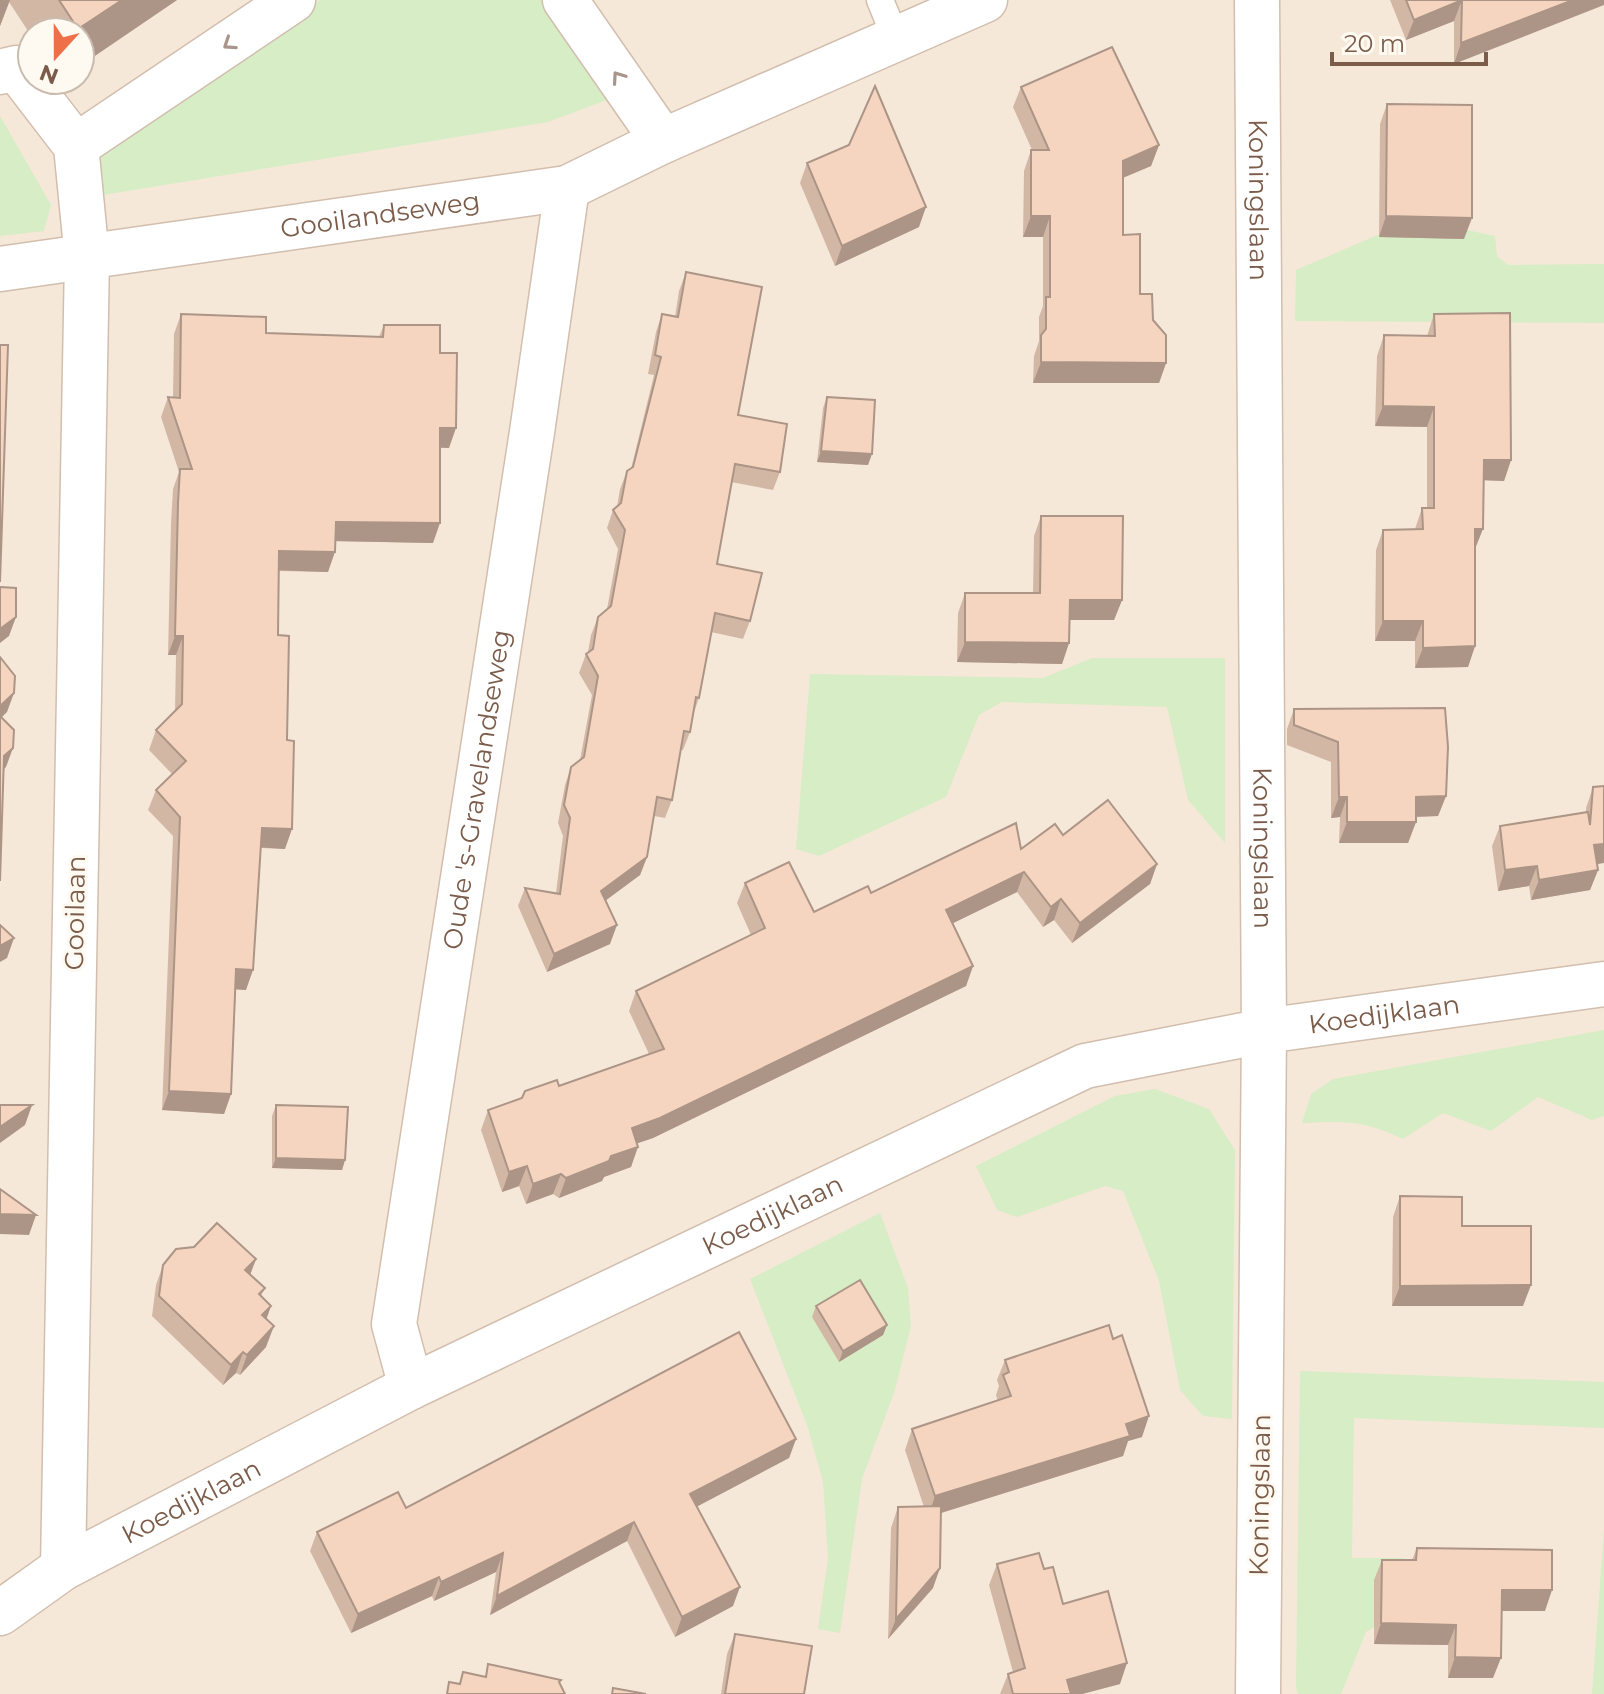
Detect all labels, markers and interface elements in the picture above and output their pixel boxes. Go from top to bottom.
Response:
north arrow [16,16,96,96]
scale bar [1332,16,1486,66]
text: 20 m [1344,29,1405,58]
one-way arrow [223,34,237,49]
text: N [36,58,62,90]
one-way arrow [613,71,628,85]
street label: Koningslaan [1242,119,1275,281]
street label: Gooilandseweg [278,185,482,245]
street label: Oude 's-Gravelandseweg [436,627,517,952]
street label: Koningslaan [1246,767,1279,929]
street label: Gooilaan [58,855,92,971]
street label: Koedijklaan [1307,988,1462,1041]
street label: Koedijklaan [697,1168,848,1262]
street label: Koningslaan [1243,1414,1277,1576]
street label: Koedijklaan [116,1452,266,1551]

